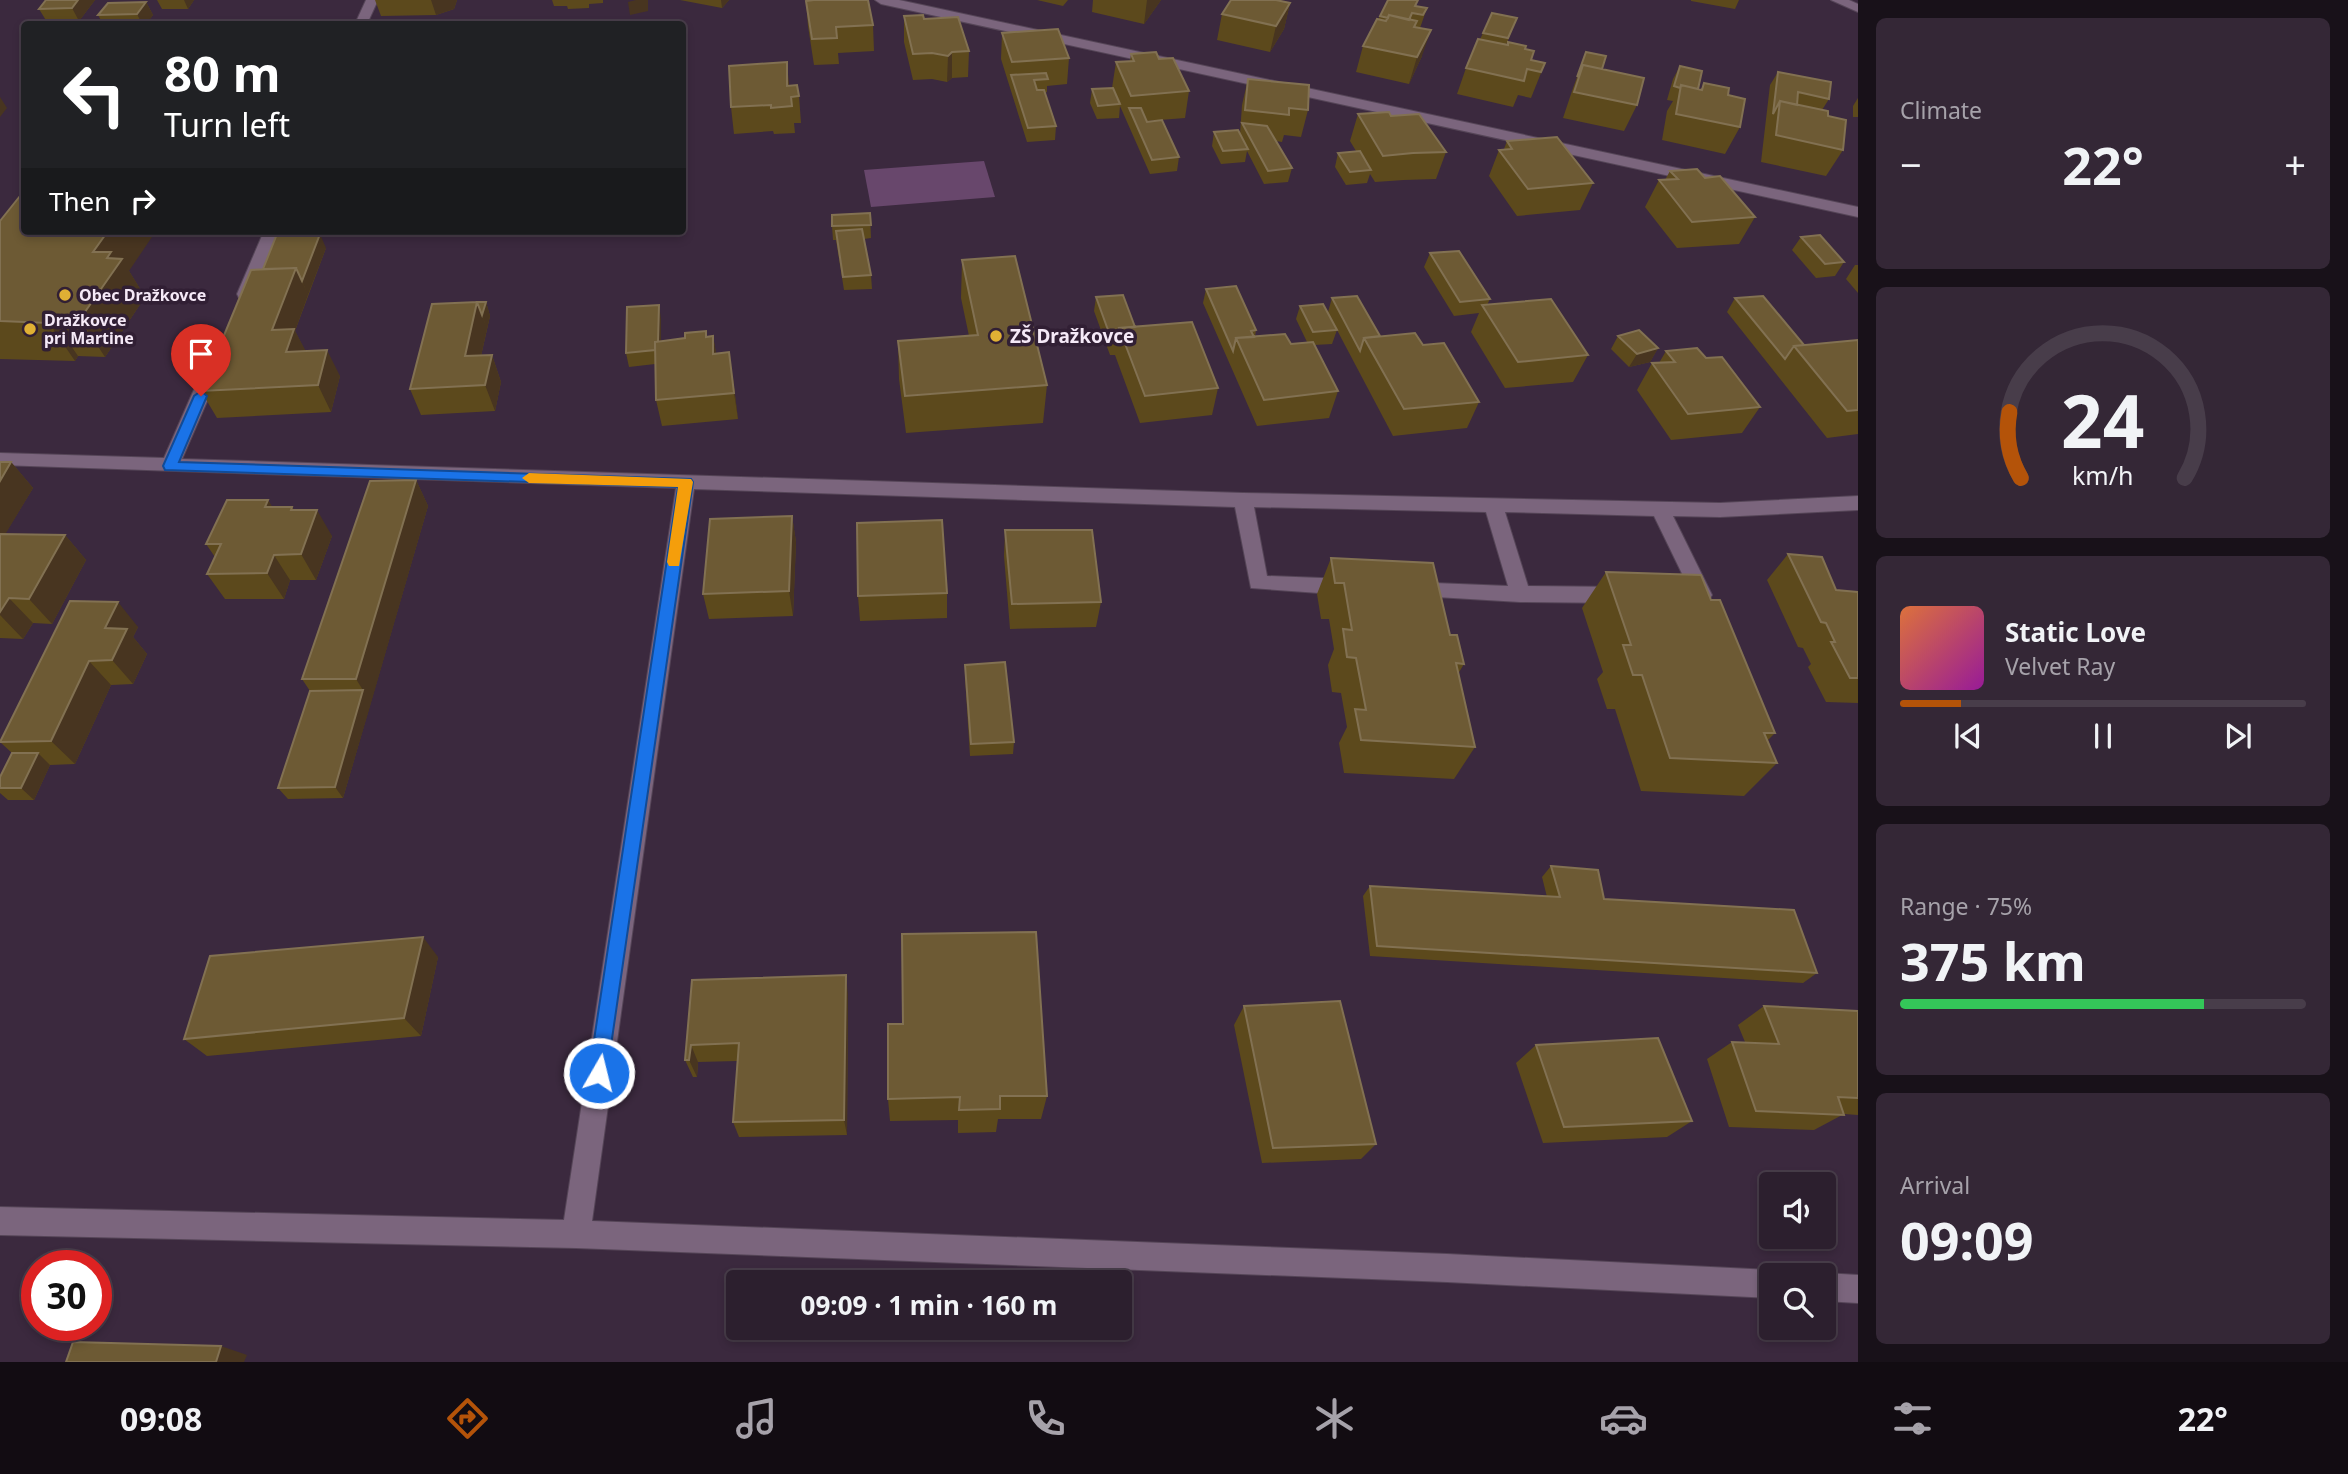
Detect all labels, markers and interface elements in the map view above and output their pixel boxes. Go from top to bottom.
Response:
text: 80 m [164,40,281,106]
icon: left [49,49,140,140]
text: Climate [1900,94,1982,126]
text: Turn left [164,103,290,146]
text: 22° [2062,129,2144,200]
text: − [1900,138,1922,190]
text: + [2284,138,2306,190]
icon: right [124,182,162,220]
text: Then [49,183,110,219]
place label: Obec Dražkovce [79,284,206,306]
marker: Obec Dražkovce [57,287,73,303]
place label: Dražkovce pri Martine [44,309,134,349]
marker: Dražkovce pri Martine [22,321,38,337]
place label: ZŠ Dražkovce [1010,323,1134,349]
pin [171,324,231,396]
marker: ZŠ Dražkovce [988,328,1004,344]
icon: arrive [182,335,220,373]
text: 24 [2061,371,2145,470]
text: km/h [2072,458,2134,492]
text: Static Love [2005,614,2146,650]
text: Velvet Ray [2005,650,2115,682]
icon: previous [1949,717,1987,755]
icon: pause [2084,717,2122,755]
icon: next [2219,717,2257,755]
text: Range · 75% [1900,890,2032,922]
text: 375 km [1900,925,2086,996]
position arrow [562,1036,636,1110]
text: Arrival [1900,1169,1970,1201]
map controls [1759,1172,1836,1340]
button: sound [1759,1172,1836,1249]
text: 09:09 [1900,1204,2034,1275]
speed limit sign: 30 [21,1250,112,1341]
button: search [1759,1263,1836,1340]
text: 09:09 · 1 min · 160 m [801,1287,1057,1323]
icon: directions [443,1394,492,1443]
icon: music [732,1394,781,1443]
icon: phone [1021,1394,1070,1443]
icon: climate [1310,1394,1359,1443]
icon: car [1599,1394,1648,1443]
icon: filters [1888,1394,1937,1443]
text: 09:08 [120,1397,202,1440]
text: 22° [2178,1397,2228,1440]

